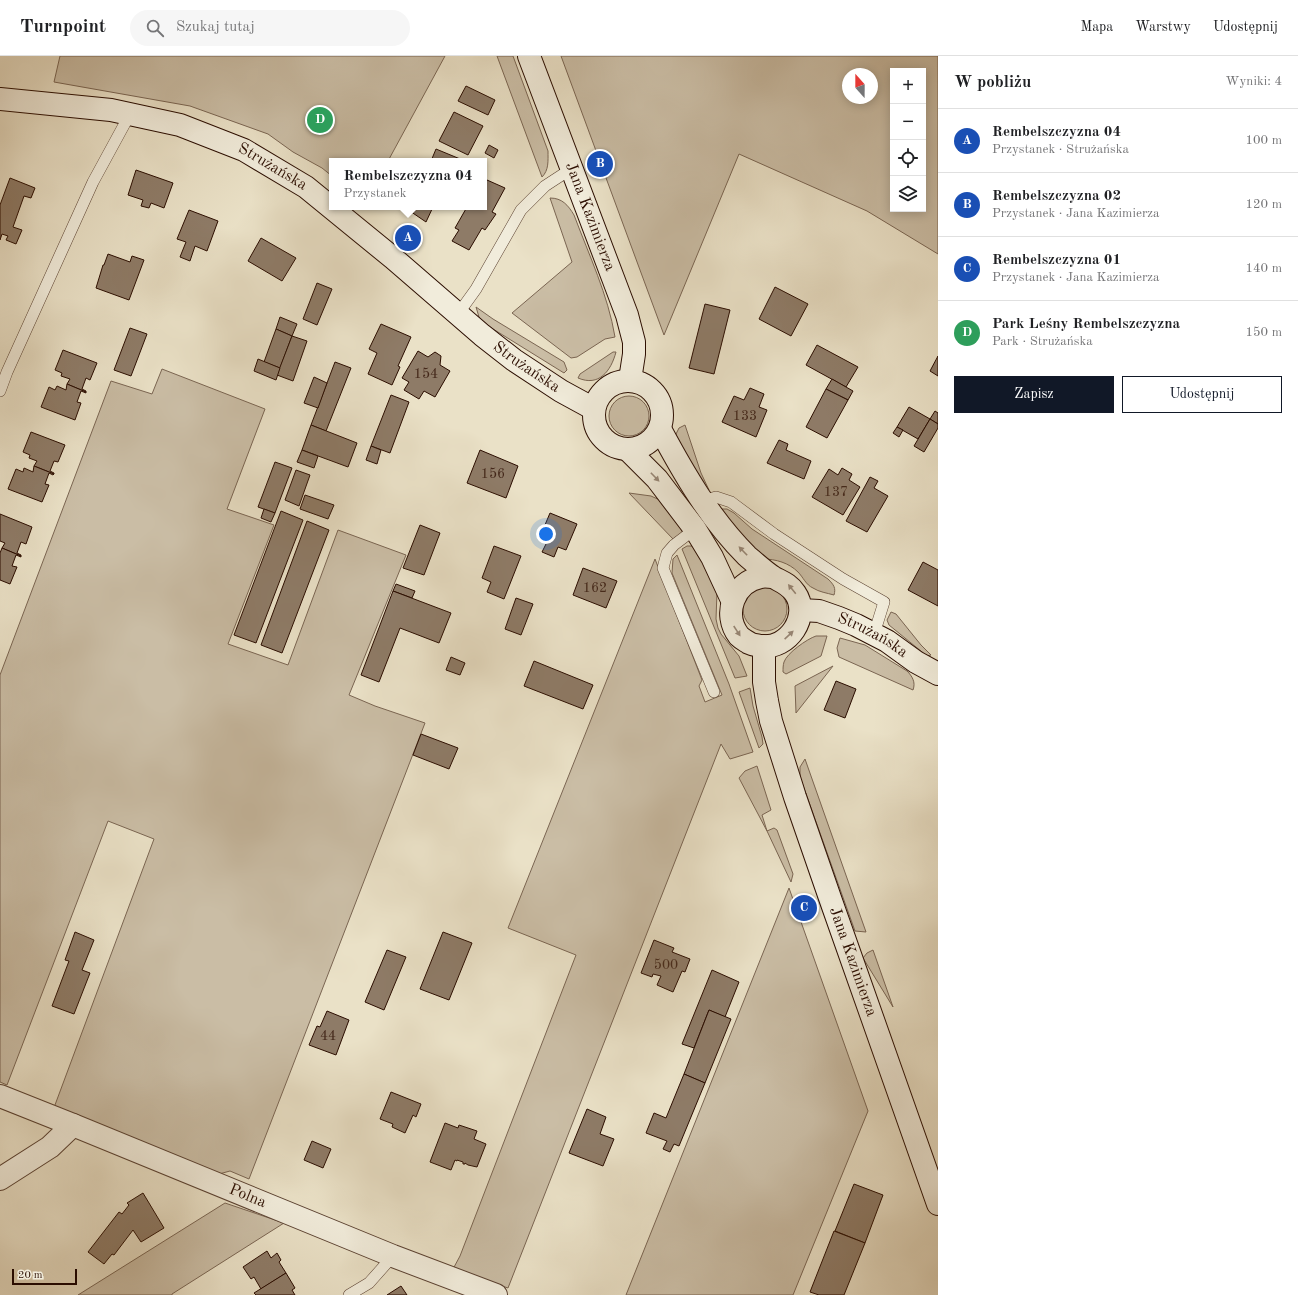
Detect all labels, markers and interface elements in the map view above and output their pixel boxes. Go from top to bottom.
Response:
search box [130,10,410,46]
icon: search [144,17,166,39]
text: Turnpoint [20,18,106,37]
text: Szukaj tutaj [176,20,255,35]
text: Mapa [1080,20,1113,34]
text: Warstwy [1135,20,1191,34]
text: Udostępnij [1213,20,1278,34]
north arrow [842,68,878,104]
map controls [890,68,926,212]
button: + [890,68,926,104]
text: W pobliżu [954,74,1031,91]
text: Wyniki: 4 [1226,75,1282,88]
button: − [890,104,926,140]
pin: D [307,105,333,135]
text: Rembelszczyzna 04 [992,125,1121,140]
text: A [962,134,972,147]
text: 100 m [1245,134,1282,147]
button: locate [890,140,926,176]
street label: Strużańska [236,141,310,194]
text: Przystanek · Strużańska [992,143,1129,156]
pin: B [587,149,613,179]
popup [329,158,487,210]
street label: Jana Kazimierza [562,160,618,274]
text: Rembelszczyzna 04 [343,169,473,184]
button: layers [890,176,926,212]
text: Przystanek [343,187,407,200]
text: Rembelszczyzna 02 [992,189,1121,204]
text: B [962,198,972,211]
text: 120 m [1245,198,1282,211]
text: Przystanek · Jana Kazimierza [992,207,1159,220]
pin: A [395,223,421,253]
text: Rembelszczyzna 01 [992,253,1121,268]
text: C [963,262,971,275]
text: 140 m [1245,262,1282,275]
text: Przystanek · Jana Kazimierza [992,271,1159,284]
text: Park Leśny Rembelszczyzna [992,317,1180,332]
text: D [962,326,972,339]
text: 150 m [1245,326,1282,339]
text: Park · Strużańska [992,335,1093,348]
street label: Strużańska [490,339,563,396]
house number: 154 [414,367,438,381]
button: Zapisz [954,376,1114,413]
button: Udostępnij [1122,376,1282,413]
house number: 133 [733,409,757,423]
house number: 156 [481,467,505,481]
one-way arrow [650,472,659,481]
house number: 137 [824,485,848,499]
your location [536,524,556,544]
one-way arrow [739,546,748,556]
house number: 162 [583,581,607,595]
one-way arrow [787,584,796,595]
street label: Strużańska [835,610,911,661]
one-way arrow [733,626,741,636]
one-way arrow [784,630,794,639]
pin: C [791,893,817,923]
street label: Jana Kazimierza [826,905,879,1019]
house number: 500 [654,958,678,972]
house number: 44 [320,1029,336,1043]
street label: Polna [226,1182,269,1211]
scale bar [12,1267,77,1286]
text: 20 m [18,1270,43,1281]

